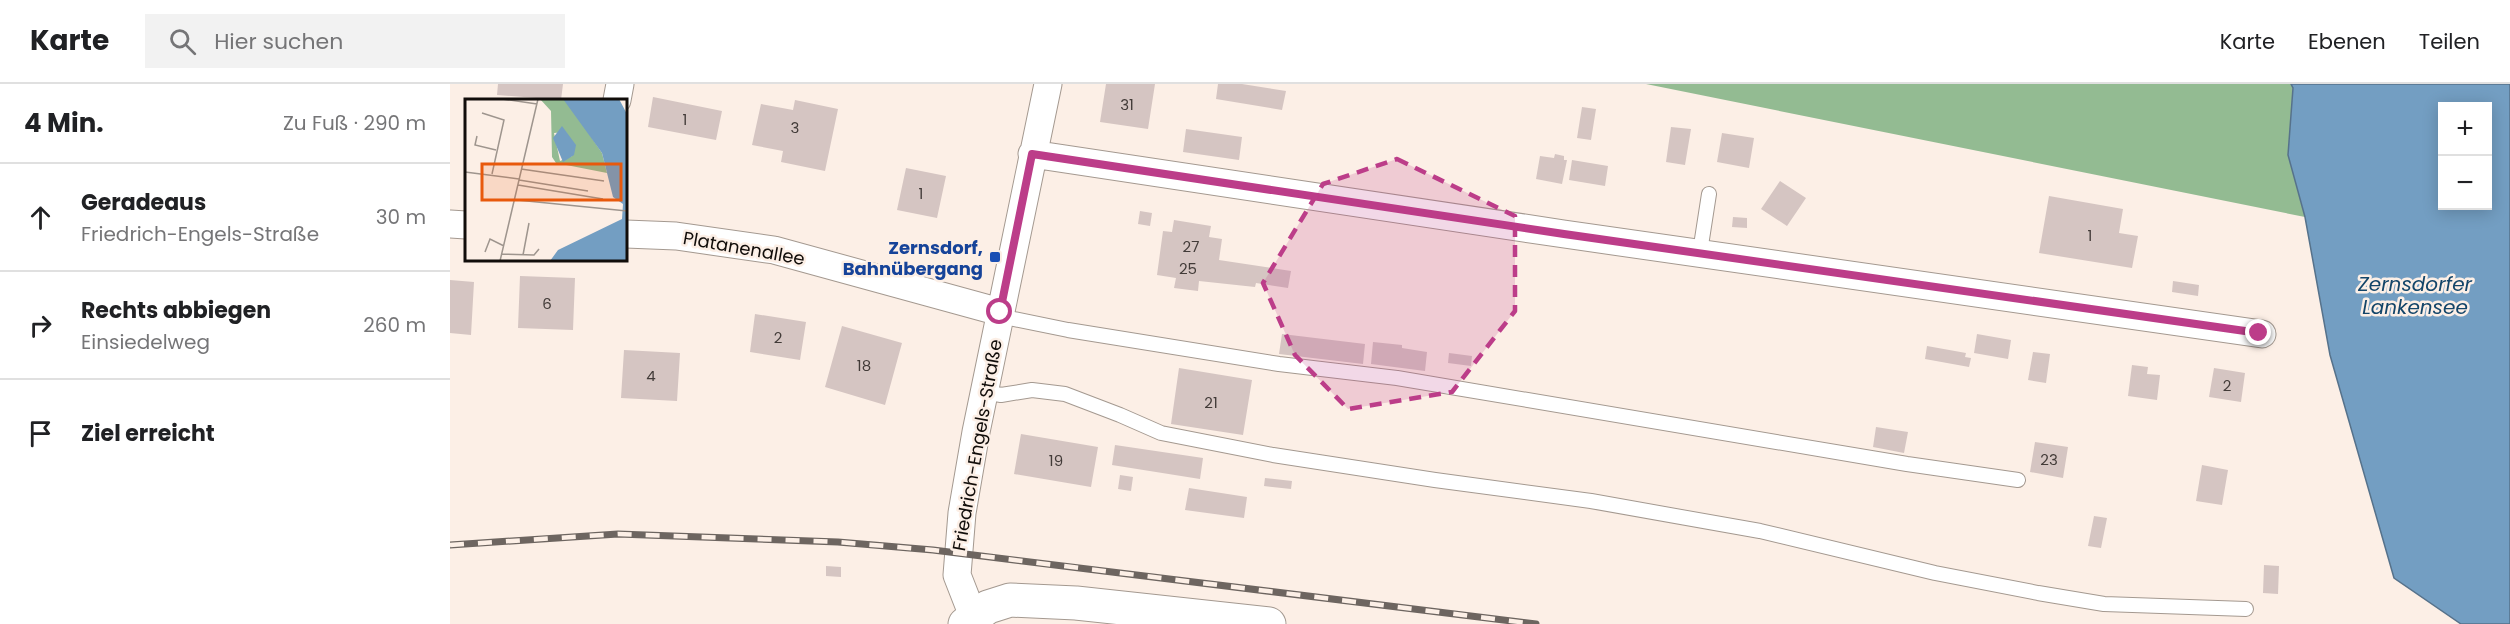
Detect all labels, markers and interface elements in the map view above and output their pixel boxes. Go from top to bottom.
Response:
search box [145,14,565,68]
text: Karte [30,21,109,60]
icon: search [166,25,199,58]
text: Hier suchen [214,26,343,57]
text: Karte [2220,27,2275,56]
text: Ebenen [2308,27,2386,56]
text: Teilen [2419,27,2480,56]
house number: 31 [1120,94,1134,115]
inset map [465,99,627,261]
map controls [2438,102,2492,210]
button: + [2438,102,2492,156]
text: 4 Min. [24,105,104,141]
text: Zu Fuß · 290 m [283,109,426,137]
house number: 1 [683,109,687,130]
house number: 3 [791,117,799,138]
button: − [2438,156,2492,210]
house number: 1 [919,183,923,204]
text: Geradeaus [81,187,206,218]
icon: ahead [24,201,57,234]
text: 30 m [376,203,426,231]
text: Friedrich-Engels-Straße [81,220,319,248]
street label: Platanenallee [681,225,807,271]
house number: 1 [2088,225,2092,246]
place label: Zernsdorf, Bahnübergang [843,235,983,281]
house number: 27 [1183,236,1199,257]
marker: Zernsdorf, Bahnübergang [988,250,1002,264]
house number: 25 [1179,258,1197,279]
water label: Zernsdorfer Lankensee [2357,270,2473,321]
house number: 6 [542,293,552,314]
text: Rechts abbiegen [81,295,271,326]
route start [986,298,1012,324]
icon: right [24,309,57,342]
text: 260 m [363,311,426,339]
route end [2245,319,2271,345]
house number: 2 [774,327,782,348]
text: Einsiedelweg [81,328,210,356]
street label: Friedrich-Engels-Straße [946,337,1008,553]
house number: 18 [857,355,871,376]
house number: 4 [646,365,656,386]
house number: 2 [2223,375,2231,396]
house number: 21 [1204,392,1218,413]
icon: arrive [24,417,57,450]
text: Ziel erreicht [81,418,215,449]
house number: 23 [2040,449,2058,470]
house number: 19 [1049,450,1063,471]

